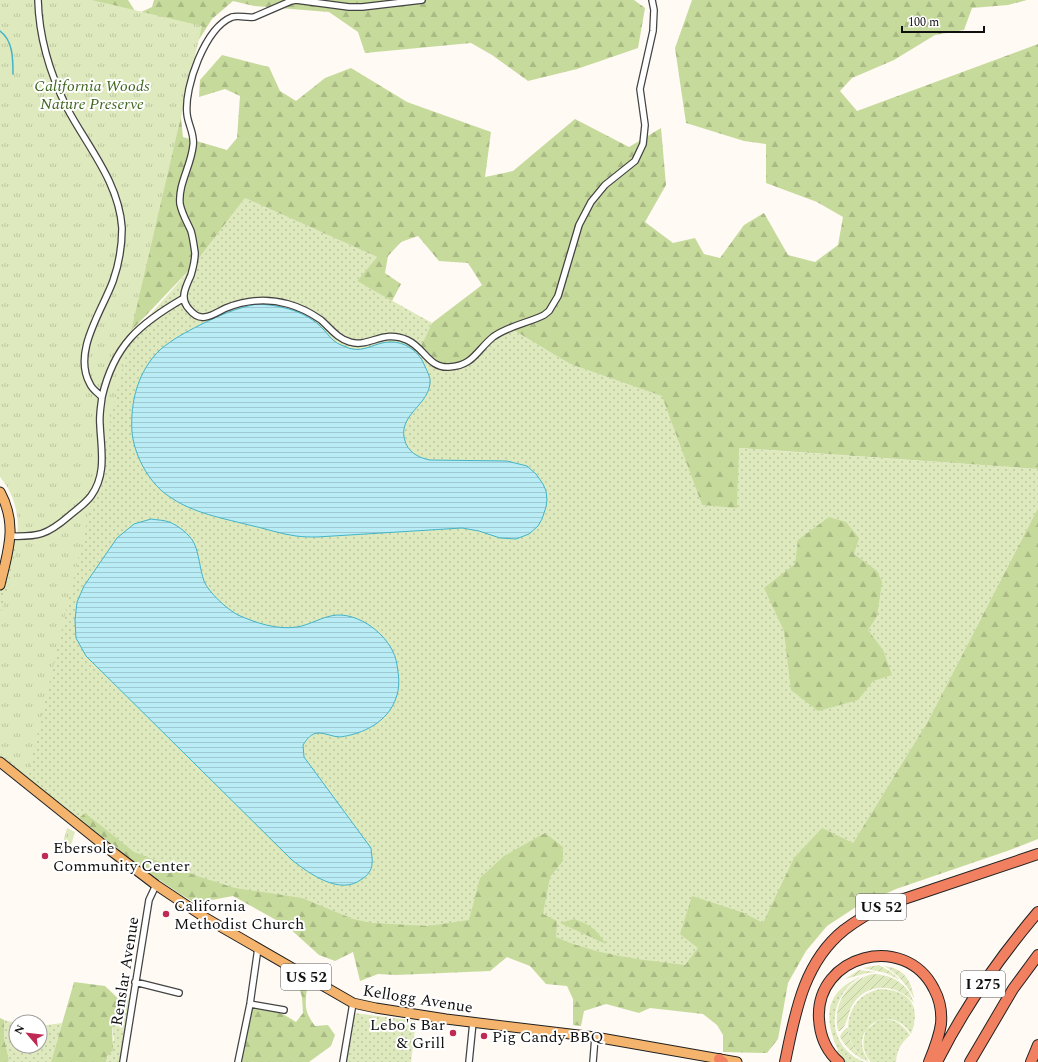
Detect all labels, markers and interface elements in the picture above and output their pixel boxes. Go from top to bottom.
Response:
scale bar [902,8,984,34]
text: 100 m [908,13,939,32]
park label: California Woods Nature Preserve [34,74,150,116]
place label: Ebersole Community Center [53,836,190,878]
marker: Ebersole Community Center [40,851,50,861]
place label: California Methodist Church [174,894,304,936]
road number: US 52 [856,894,906,920]
marker: California Methodist Church [161,909,171,919]
street label: Renslar Avenue [105,915,145,1027]
road number: US 52 [281,964,331,990]
road number: I 275 [961,971,1005,997]
street label: Kellogg Avenue [361,978,475,1020]
place label: Lebo's Bar & Grill [370,1013,445,1055]
north arrow [8,1014,48,1054]
text: N [10,1022,29,1037]
place label: Pig Candy BBQ [492,1025,603,1049]
marker: Lebo's Bar & Grill [448,1028,458,1038]
marker: Pig Candy BBQ [479,1031,489,1041]

